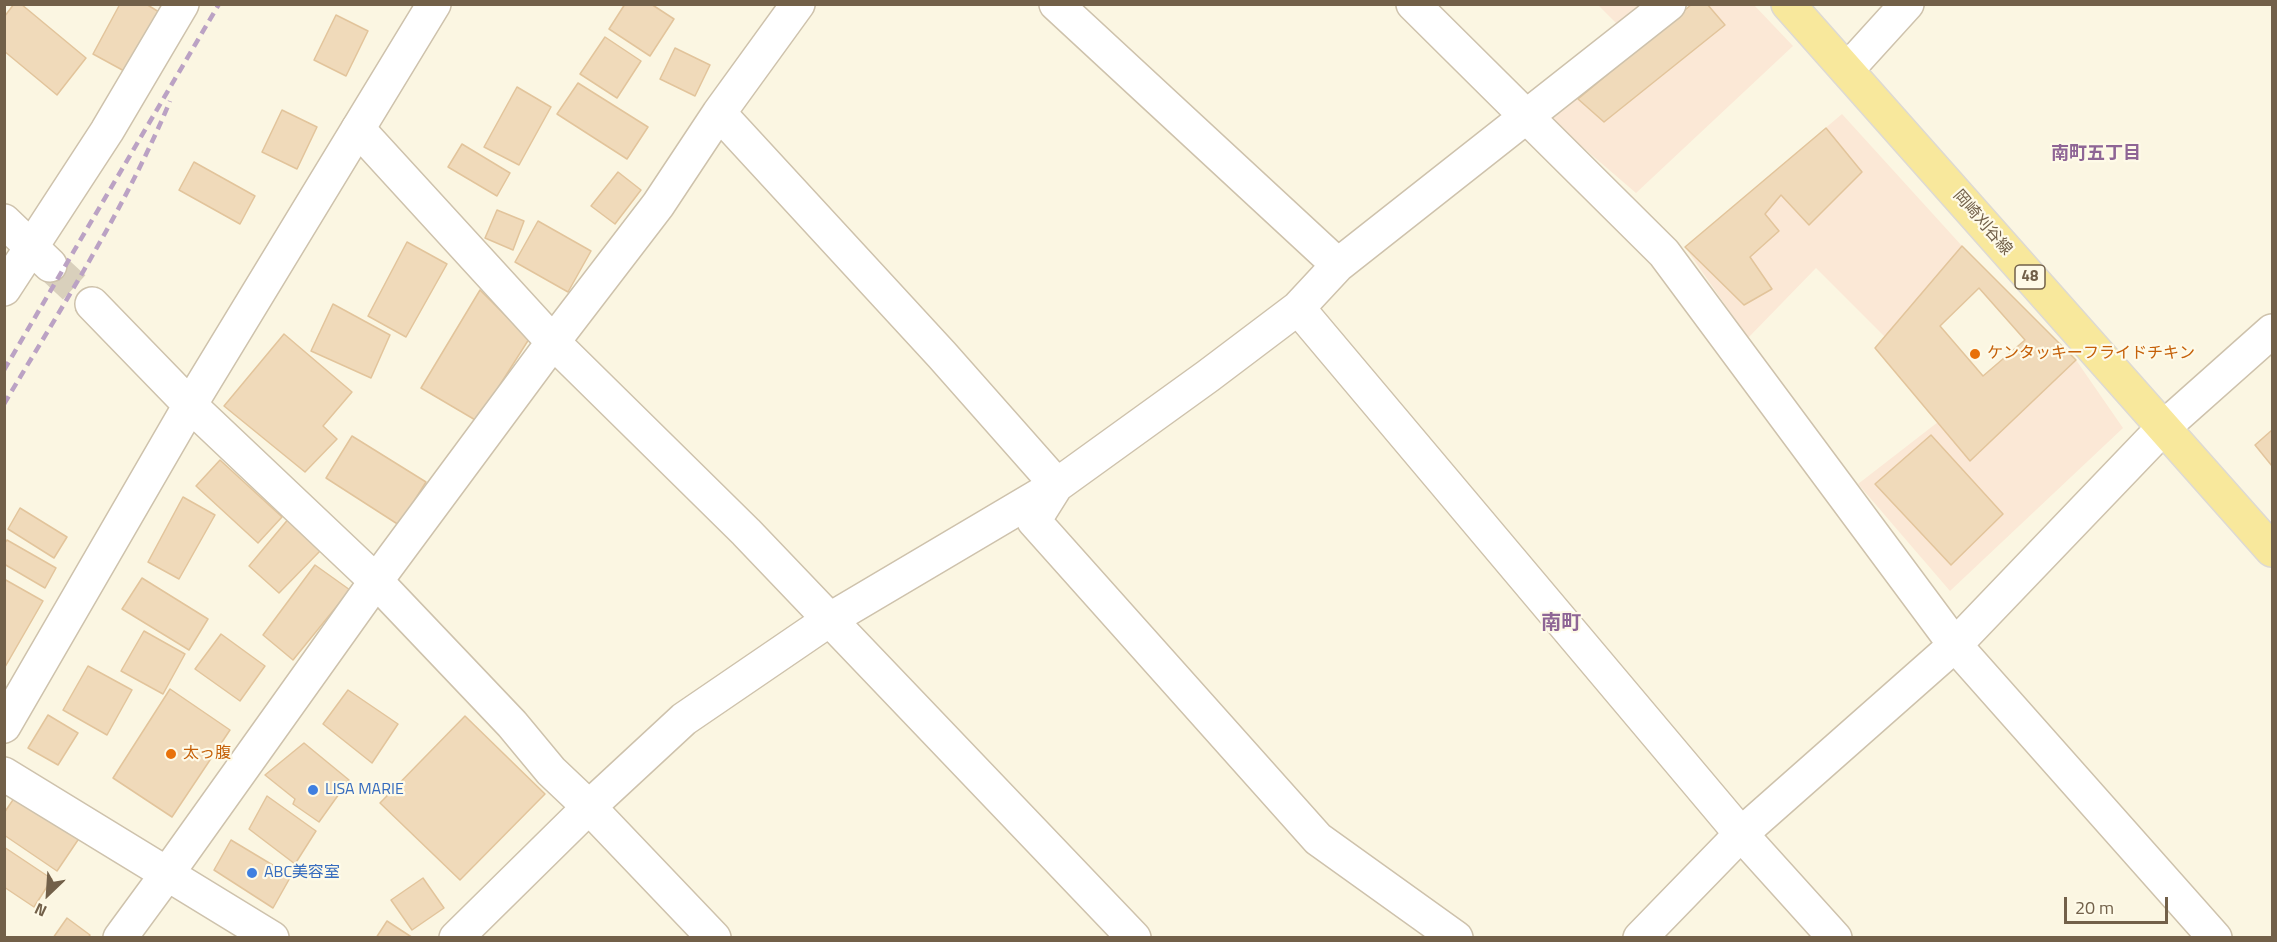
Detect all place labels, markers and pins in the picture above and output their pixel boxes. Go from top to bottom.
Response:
place label: ケンタッキーフライドチキン [1987,344,2195,364]
marker: ケンタッキーフライドチキン [1968,347,1982,361]
place label: 太っ腹 [183,744,231,764]
marker: 太っ腹 [164,747,178,761]
place label: LISA MARIE [325,780,404,800]
marker: LISA MARIE [306,783,320,797]
place label: ABC美容室 [264,863,340,883]
marker: ABC美容室 [245,866,259,880]

